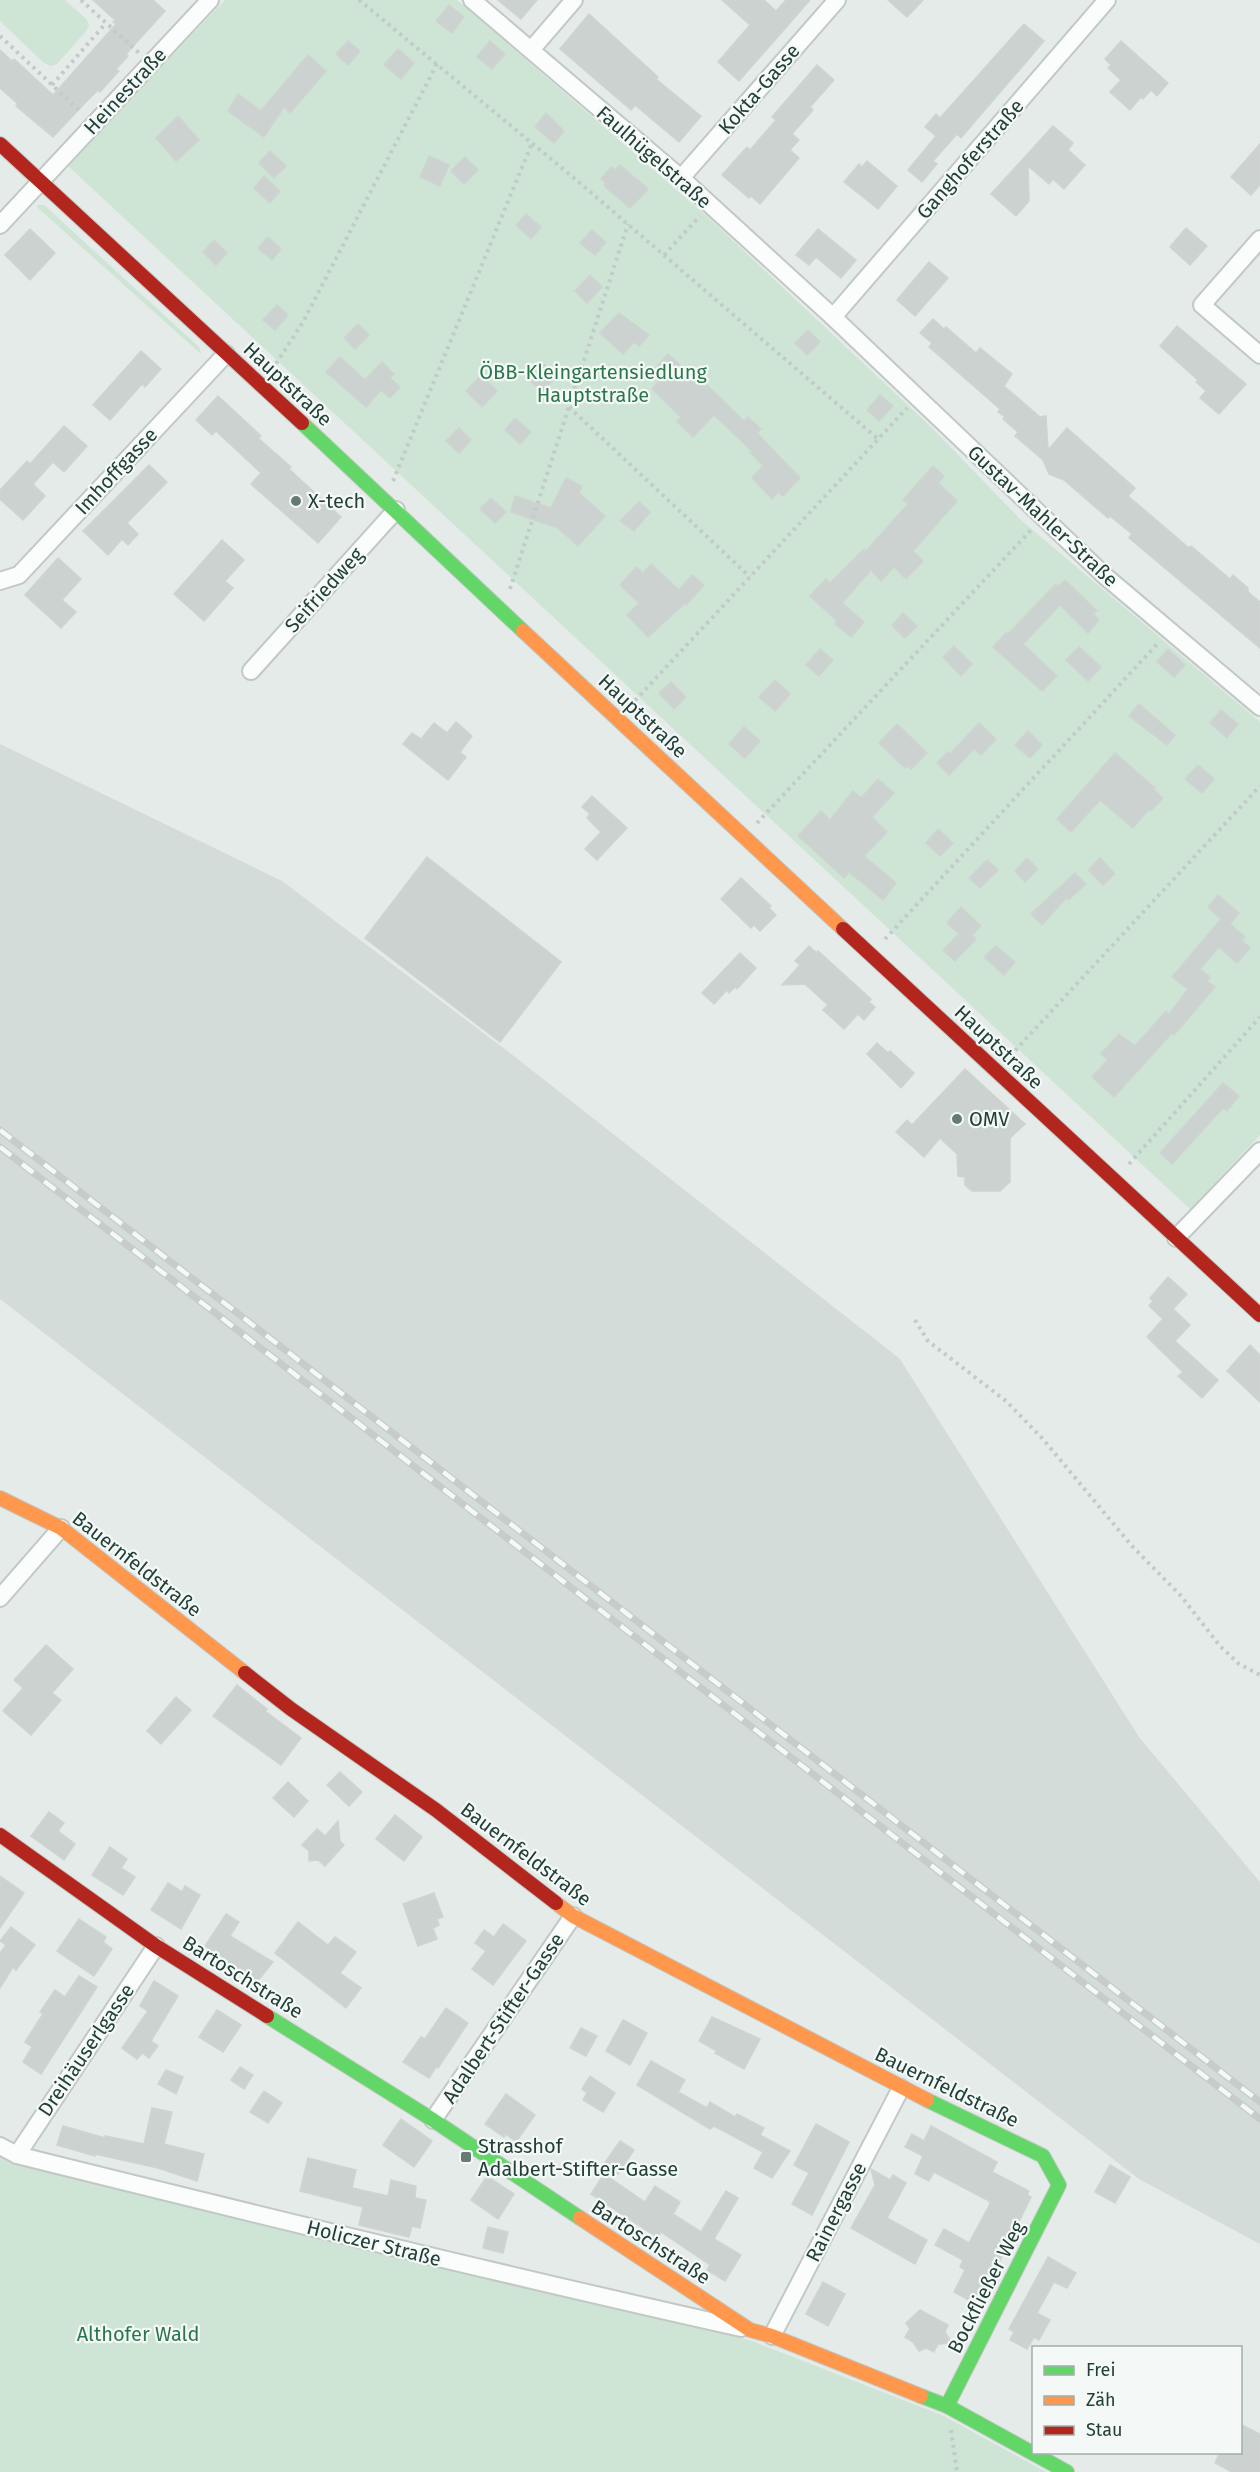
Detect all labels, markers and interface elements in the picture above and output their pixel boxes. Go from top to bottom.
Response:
street label: Kokta-Gasse [713,39,805,139]
street label: Heinestraße [79,43,171,139]
street label: Ganghoferstraße [911,94,1029,224]
street label: Faulhügelstraße [592,101,716,213]
street label: Hauptstraße [239,337,337,431]
park label: ÖBB-Kleingartensiedlung Hauptstraße [479,360,707,407]
street label: Imhoffgasse [70,423,162,519]
street label: Gustav-Mahler-Straße [963,440,1123,592]
place label: X-tech [308,489,365,513]
marker: X-tech [289,494,303,508]
street label: Seifriedweg [280,542,369,637]
street label: Hauptstraße [594,669,692,763]
street label: Hauptstraße [950,1000,1048,1094]
place label: OMV [969,1107,1009,1131]
marker: OMV [950,1112,964,1126]
street label: Bauernfeldstraße [68,1506,206,1622]
street label: Bauernfeldstraße [456,1797,596,1911]
street label: Adalbert-Stifter-Gasse [437,1928,569,2108]
street label: Bartoschstraße [178,1930,308,2024]
street label: Dreihäuserlgasse [33,1979,139,2121]
street label: Bauernfeldstraße [871,2042,1023,2132]
place label: Strasshof Adalbert-Stifter-Gasse [478,2134,678,2181]
marker: Strasshof Adalbert-Stifter-Gasse [459,2150,473,2164]
street label: Rainergasse [801,2158,871,2266]
street label: Bartoschstraße [587,2195,715,2289]
street label: Holiczer Straße [304,2215,444,2271]
street label: Bockfließer Weg [942,2216,1030,2357]
park label: Althofer Wald [77,2322,199,2346]
legend [1032,2346,1242,2454]
text: Frei [1086,2359,1116,2381]
text: Zäh [1086,2389,1115,2411]
text: Stau [1086,2419,1122,2441]

